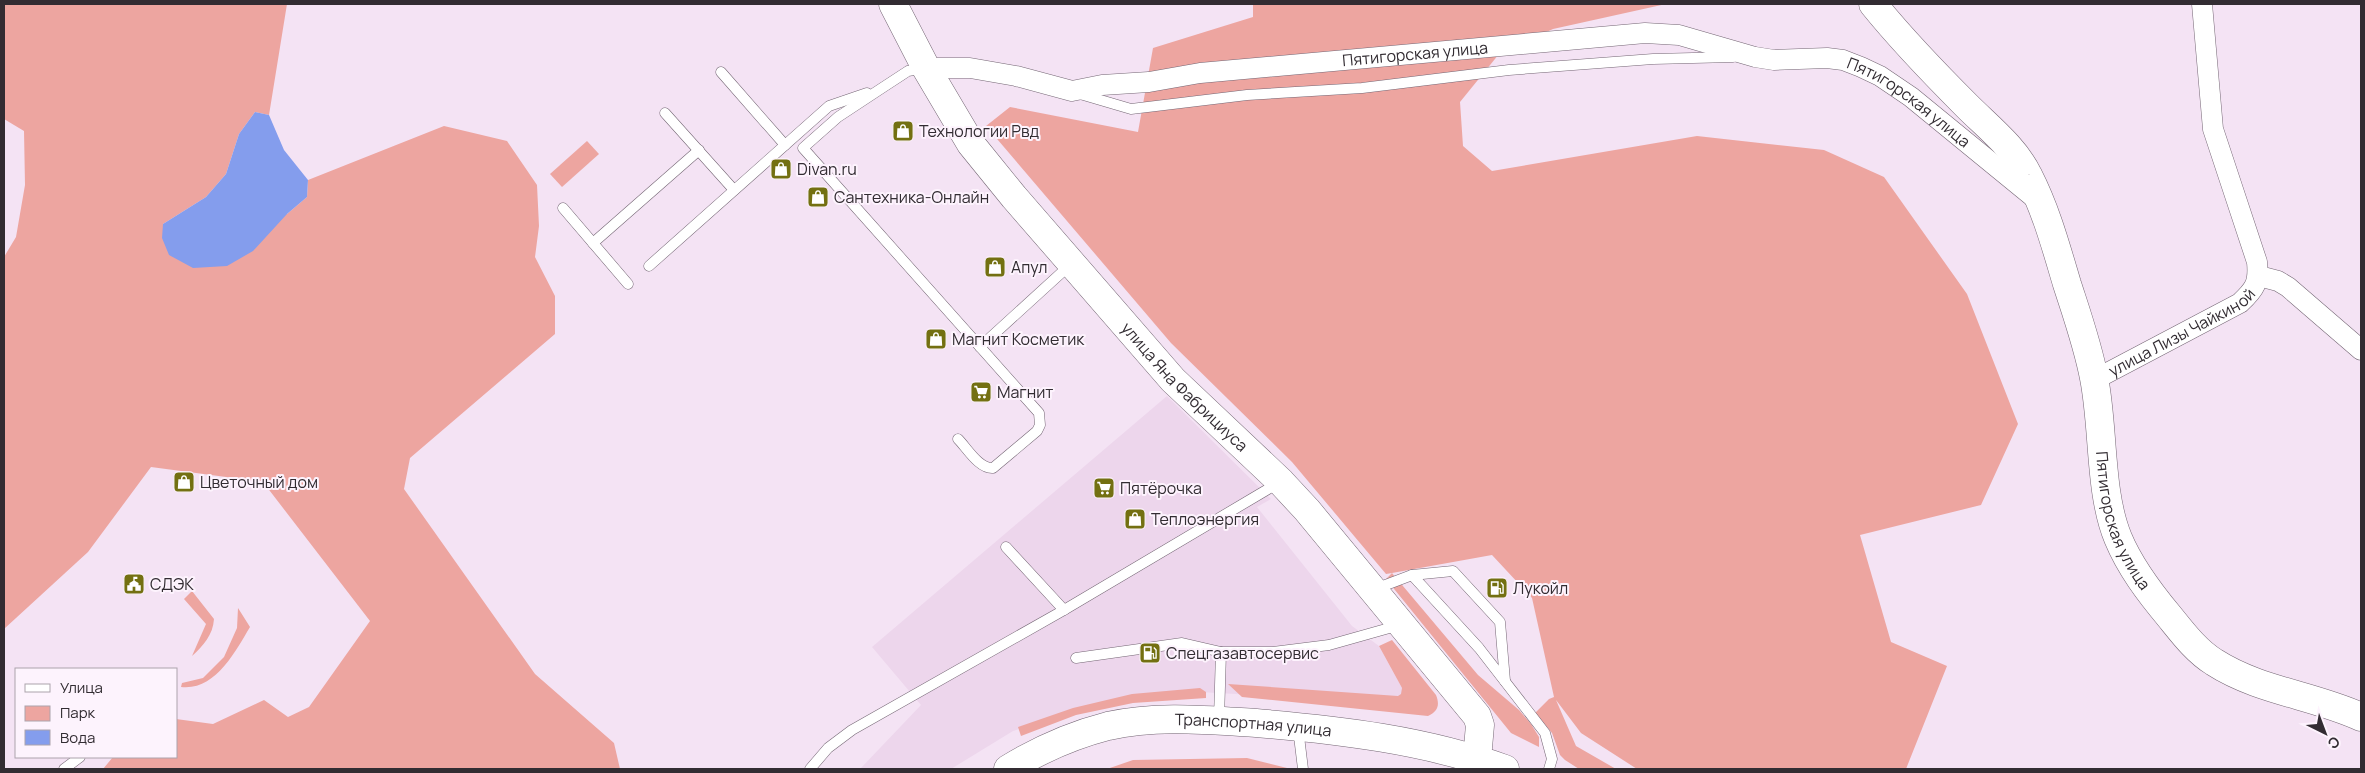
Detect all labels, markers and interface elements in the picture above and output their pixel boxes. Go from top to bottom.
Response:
street label: Пятигорская улица [1341,36,1489,71]
street label: Пятигорская улица [1844,52,1975,152]
shop icon: Технологии Рвд [891,119,915,143]
place label: Технологии Рвд [919,120,1040,142]
shop icon: Divan.ru [769,157,793,181]
place label: Divan.ru [797,158,857,180]
shop icon: Сантехника-Онлайн [806,185,830,209]
place label: Сантехника-Онлайн [834,186,989,208]
shop icon: Апул [983,255,1007,279]
place label: Апул [1011,256,1048,278]
street label: улица Лизы Чайкиной [2105,283,2260,381]
street label: улица Яна Фабрициуса [1116,317,1253,456]
shop icon: Магнит Косметик [924,327,948,351]
place label: Магнит Косметик [952,328,1085,350]
supermarket icon: Магнит [969,380,993,404]
place label: Магнит [997,381,1053,403]
street label: Пятигорская улица [2091,450,2156,594]
shop icon: Цветочный дом [172,470,196,494]
place label: Цветочный дом [200,471,318,493]
supermarket icon: Пятёрочка [1092,476,1116,500]
place label: Пятёрочка [1120,477,1202,499]
shop icon: Теплоэнергия [1123,507,1147,531]
place label: Теплоэнергия [1151,508,1259,530]
public building icon: СДЭК [122,572,146,596]
place label: СДЭК [150,573,194,595]
fuel station icon: Лукойл [1485,576,1509,600]
place label: Лукойл [1513,577,1568,599]
fuel station icon: Спецгазавтосервис [1138,641,1162,665]
place label: Спецгазавтосервис [1166,642,1319,664]
legend [15,668,178,758]
text: Улица [60,677,103,698]
text: Парк [60,702,96,723]
street label: Транспортная улица [1175,708,1333,741]
north arrow [2300,708,2350,758]
text: Вода [60,727,95,748]
text: С [2324,733,2344,754]

